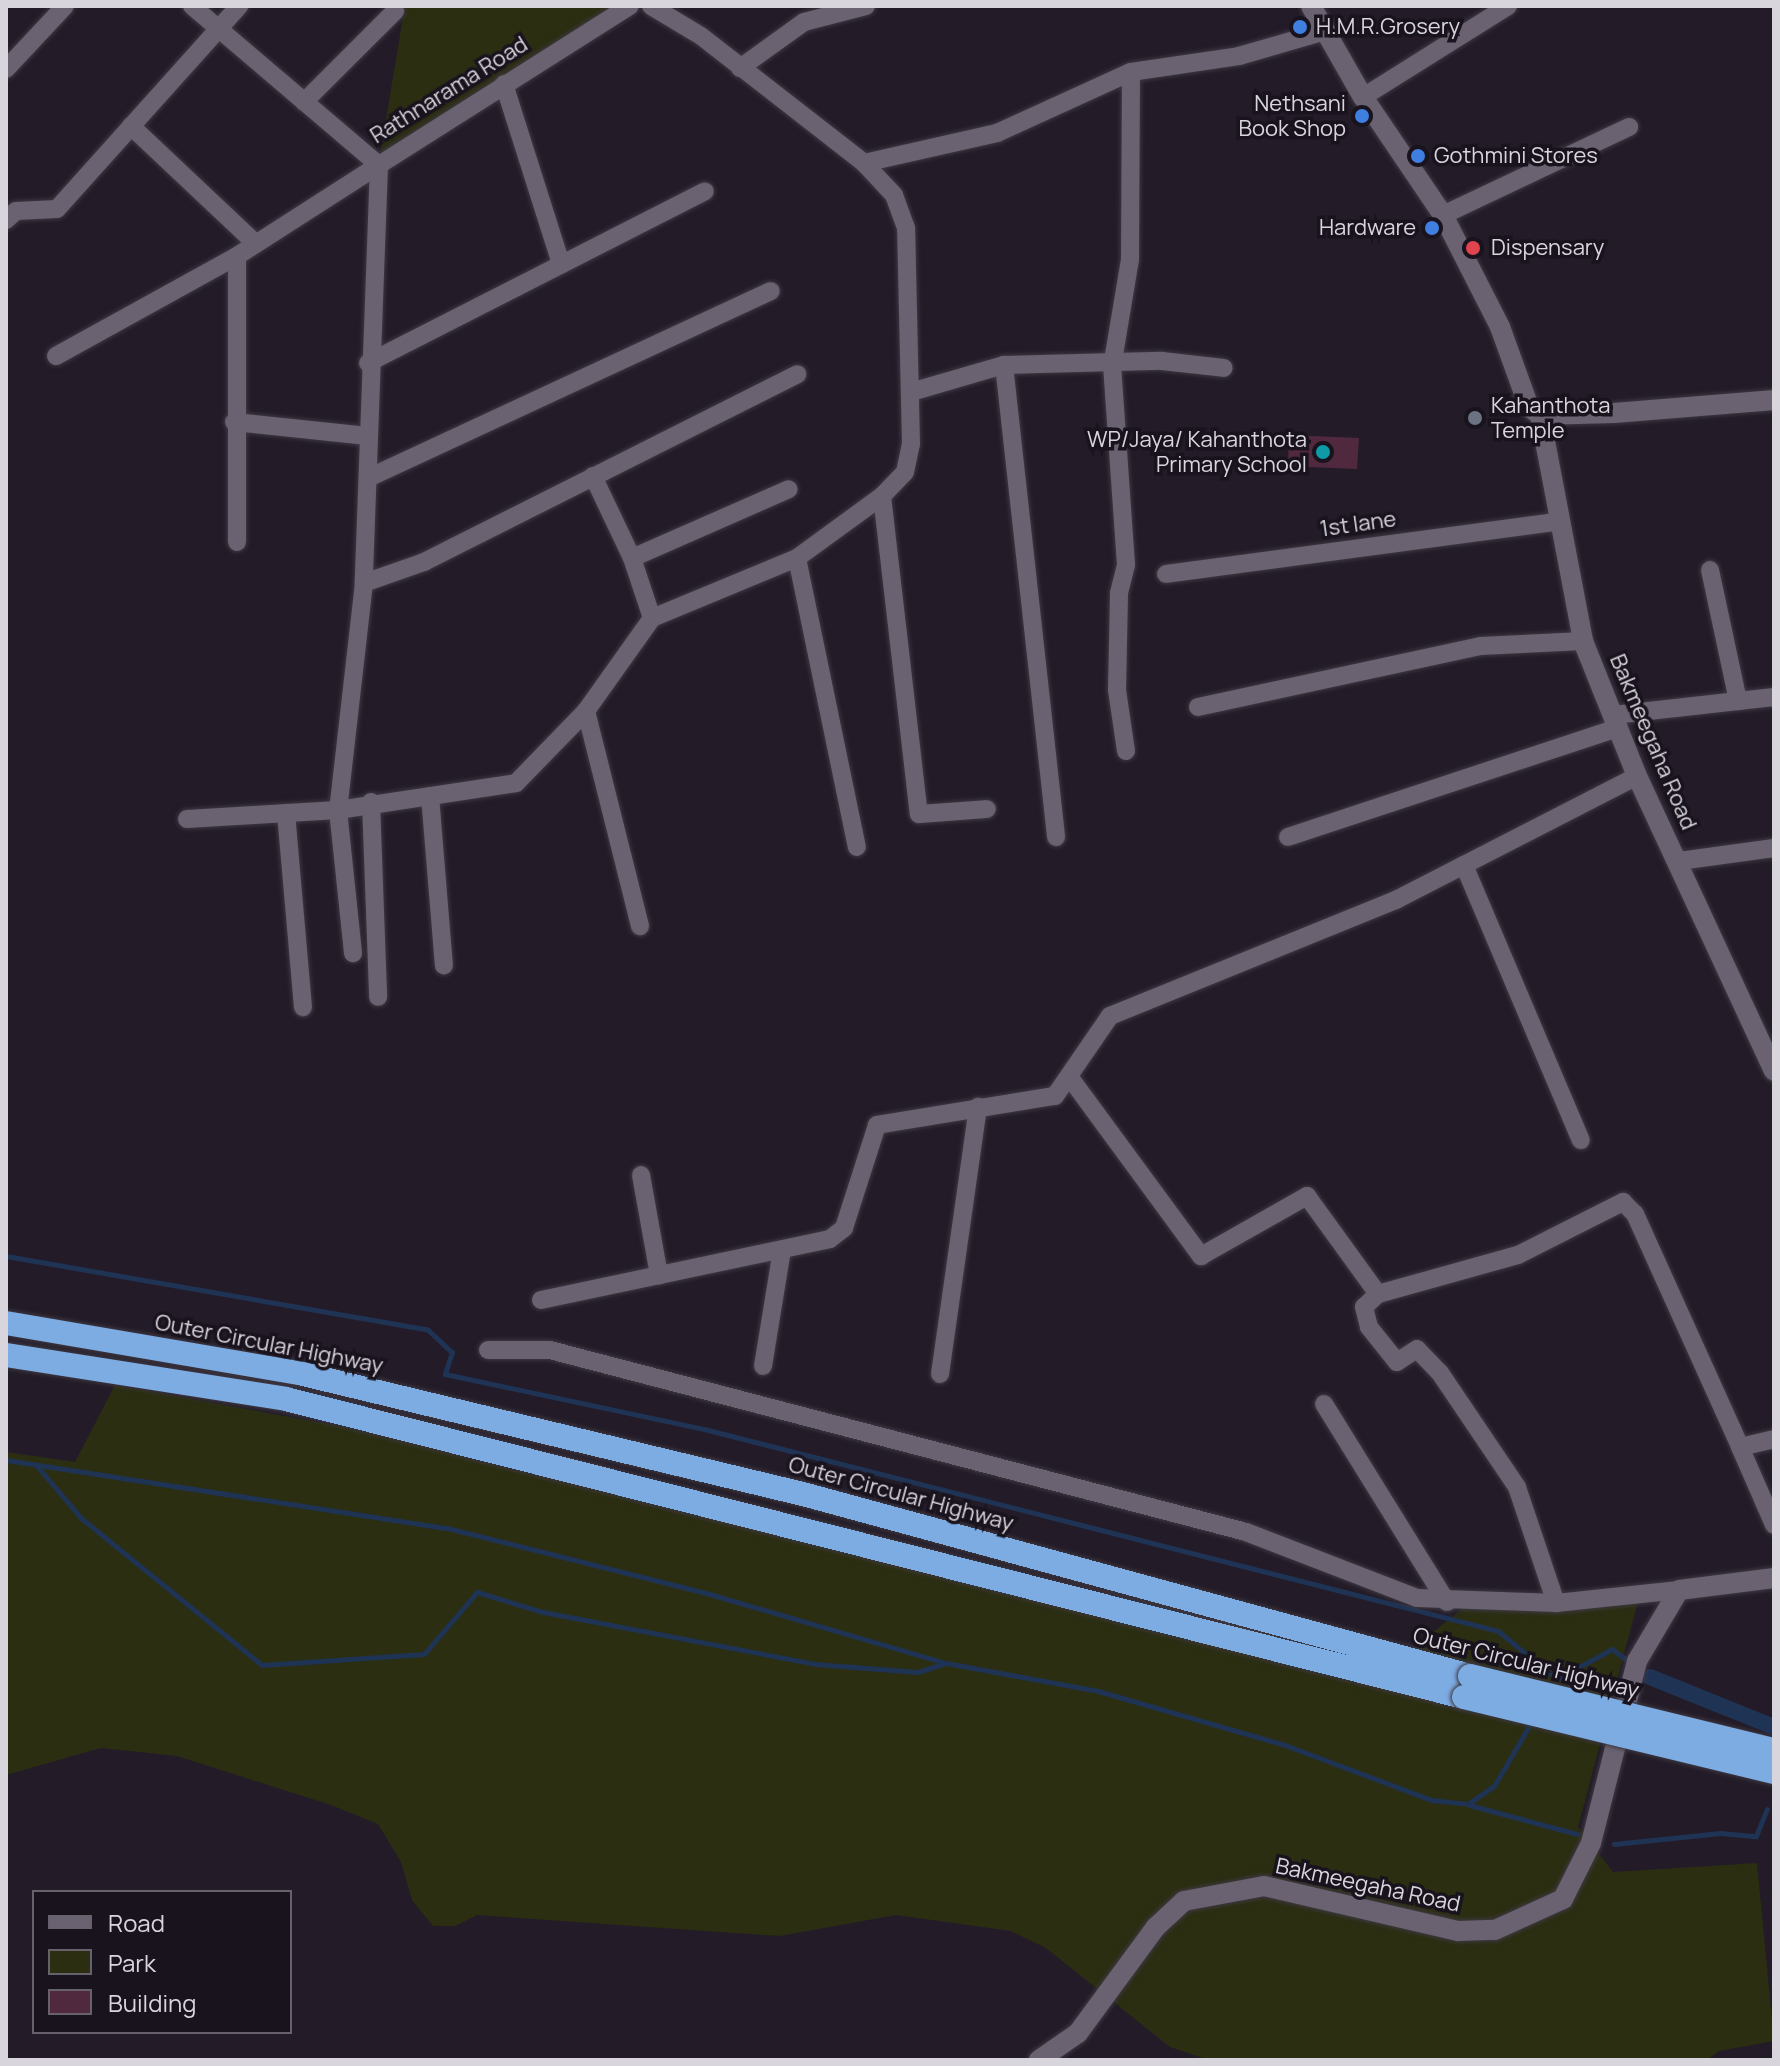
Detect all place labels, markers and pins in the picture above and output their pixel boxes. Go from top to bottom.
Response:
place label: H.M.R.Grosery [1316,14,1460,40]
marker: H.M.R.Grosery [1291,18,1309,36]
place label: Nethsani Book Shop [1239,90,1346,142]
marker: Nethsani Book Shop [1353,107,1371,125]
place label: Gothmini Stores [1434,143,1598,169]
marker: Gothmini Stores [1409,147,1427,165]
place label: Hardware [1319,215,1416,241]
marker: Hardware [1423,219,1441,237]
place label: Dispensary [1491,235,1604,261]
marker: Dispensary [1462,237,1484,259]
place label: Kahanthota Temple [1491,392,1611,444]
marker: Kahanthota Temple [1466,409,1484,427]
place label: WP/Jaya/ Kahanthota Primary School [1087,426,1307,478]
marker: WP/Jaya/ Kahanthota Primary School [1314,443,1332,461]

